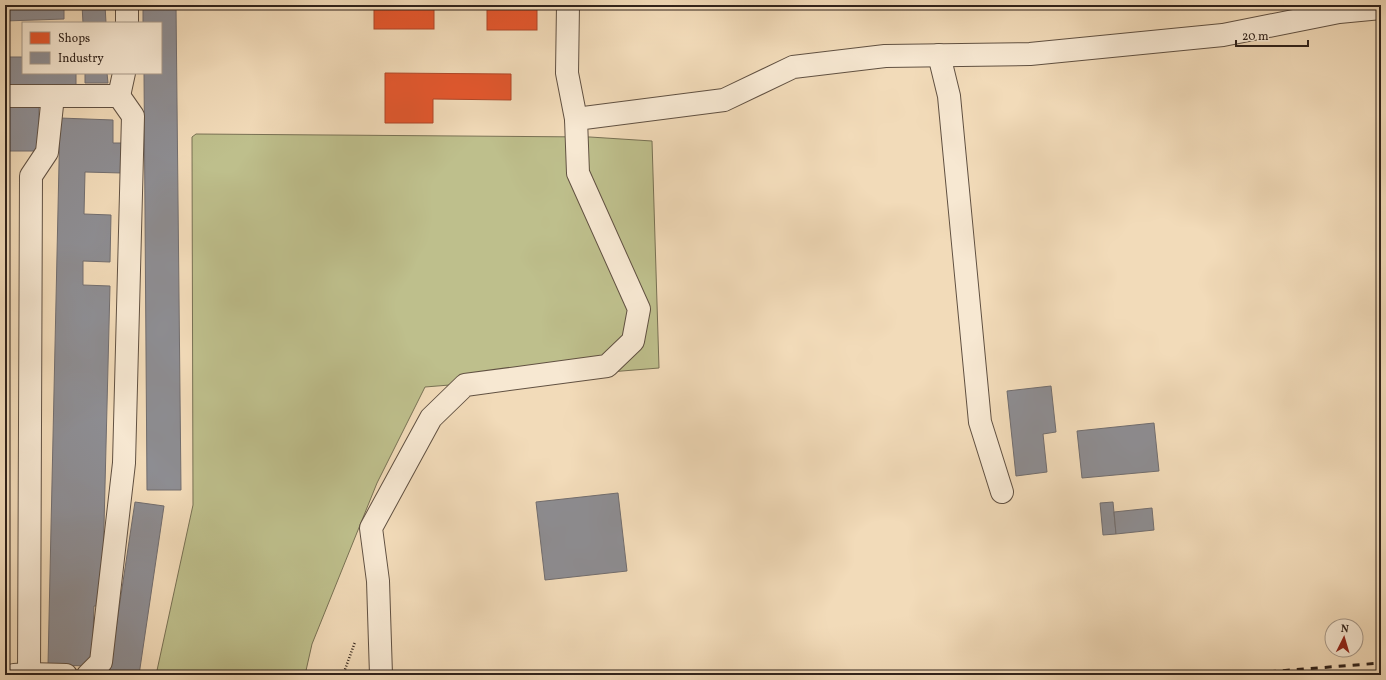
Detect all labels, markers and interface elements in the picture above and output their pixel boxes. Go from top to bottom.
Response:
legend [22,22,162,74]
scale bar [1236,22,1308,48]
text: 20 m [1242,29,1269,45]
text: Shops [58,31,90,47]
text: Industry [58,51,104,67]
north arrow [1324,618,1364,658]
text: N [1340,622,1349,637]

